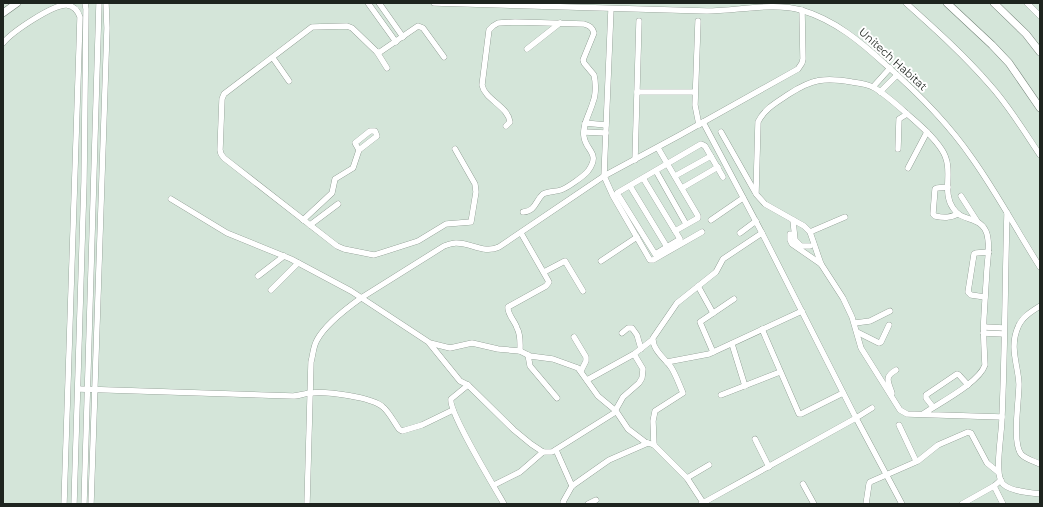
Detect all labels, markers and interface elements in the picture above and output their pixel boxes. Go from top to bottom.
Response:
street label: Unitech Habitat [856,25,931,94]

